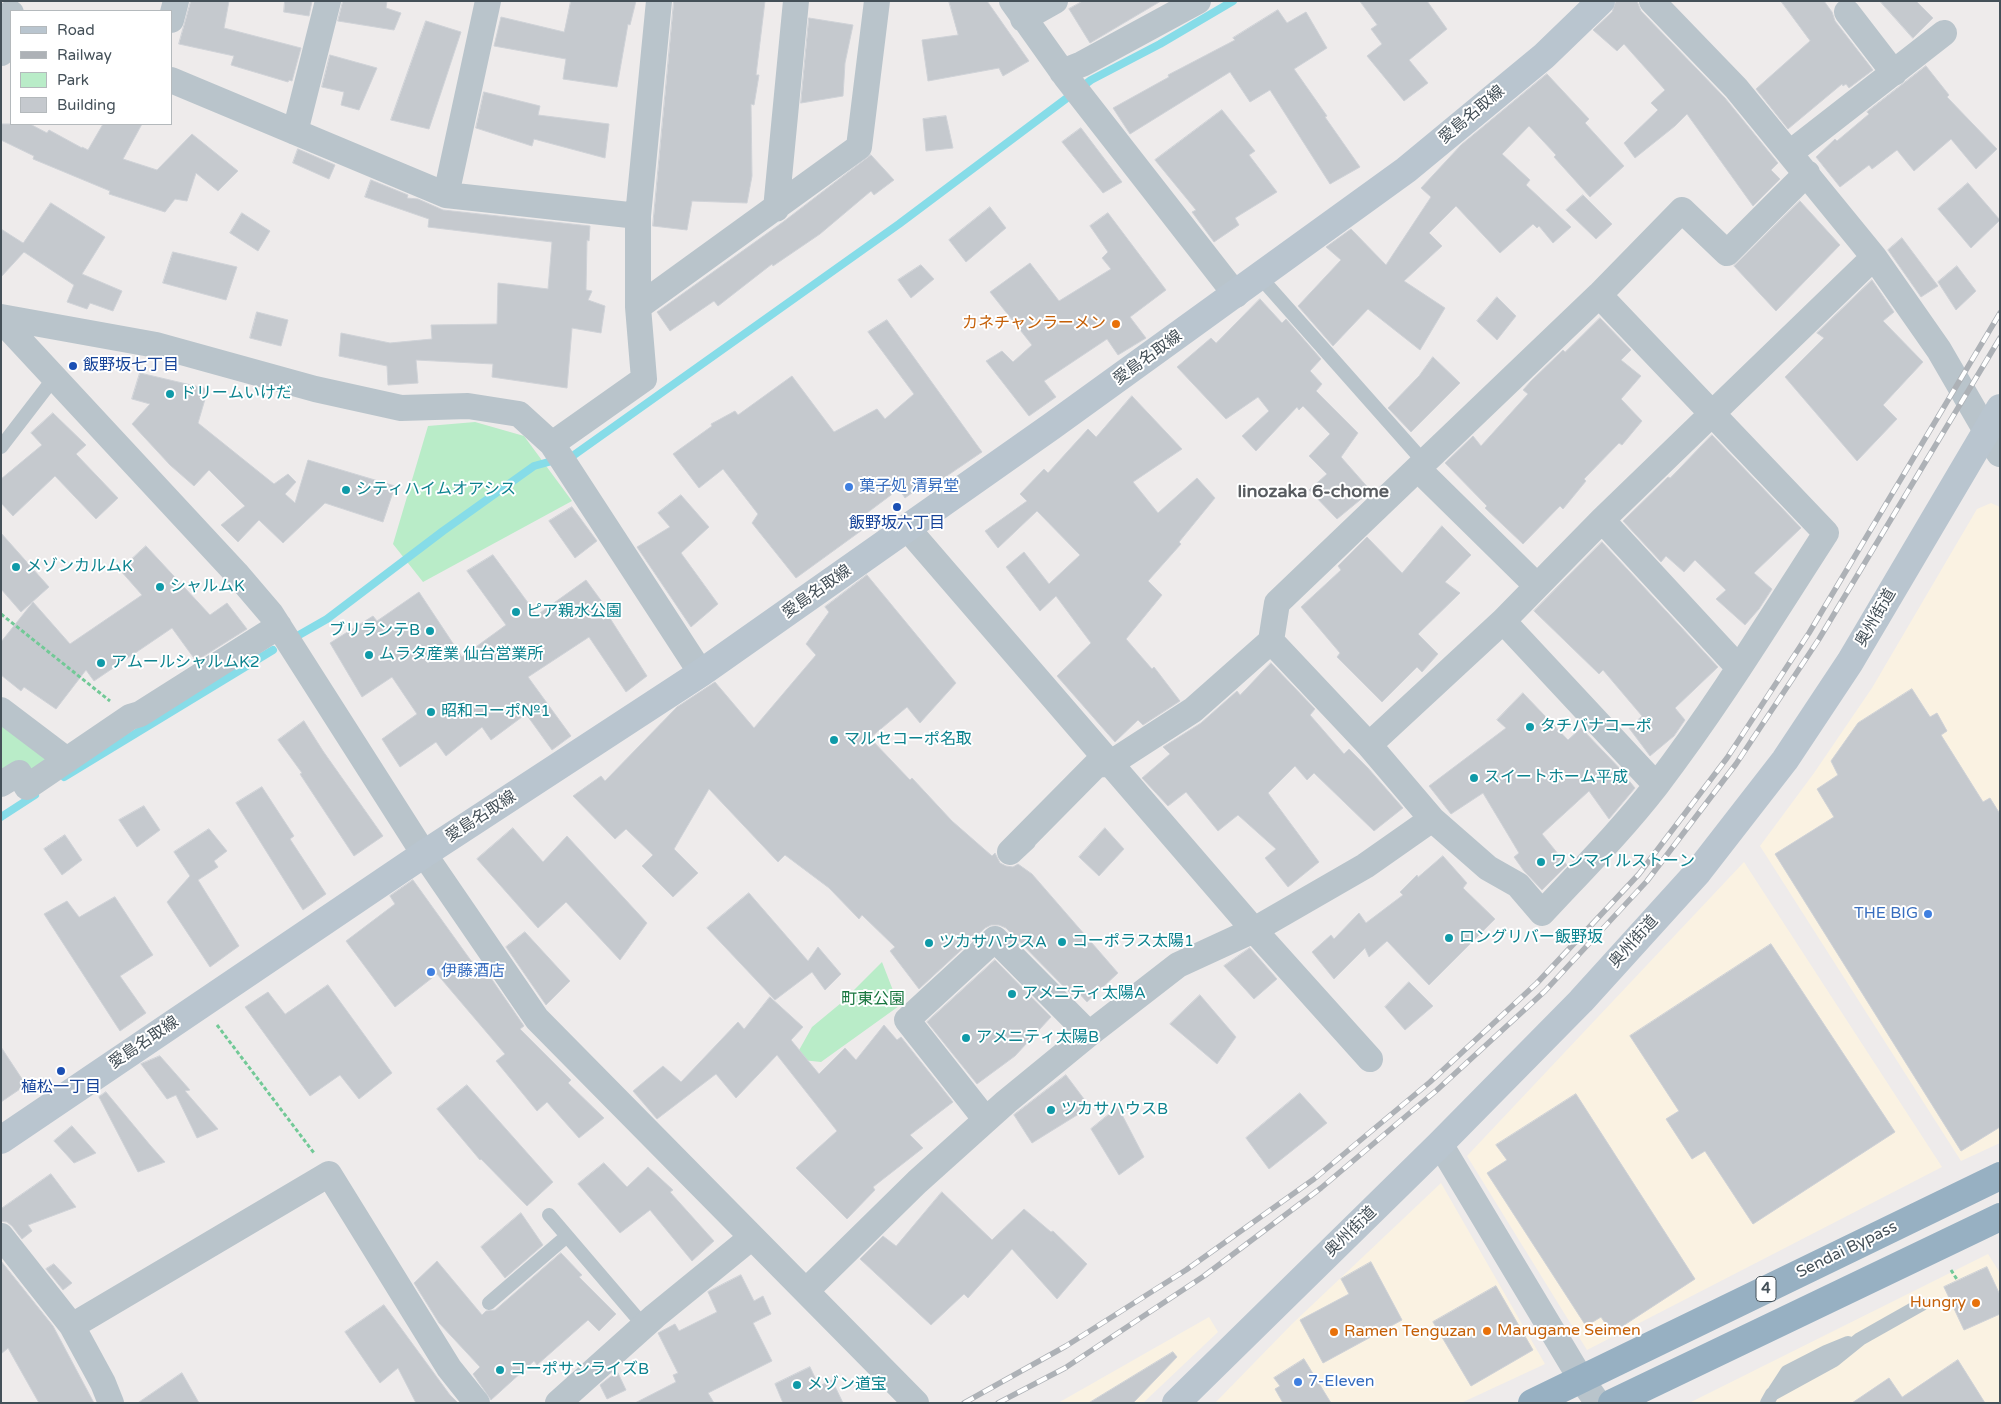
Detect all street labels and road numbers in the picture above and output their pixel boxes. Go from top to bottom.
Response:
street label: 愛島名取線 [1435,82,1509,148]
street label: 愛島名取線 [1110,327,1186,389]
street label: 愛島名取線 [779,561,855,623]
street label: 奥州街道 [1852,585,1900,651]
street label: 愛島名取線 [442,787,520,847]
street label: 奥州街道 [1605,912,1663,972]
street label: 愛島名取線 [105,1013,183,1073]
street label: 奥州街道 [1321,1203,1381,1261]
street label: Sendai Bypass [1793,1217,1901,1283]
road number: 4 [1756,1276,1776,1302]

